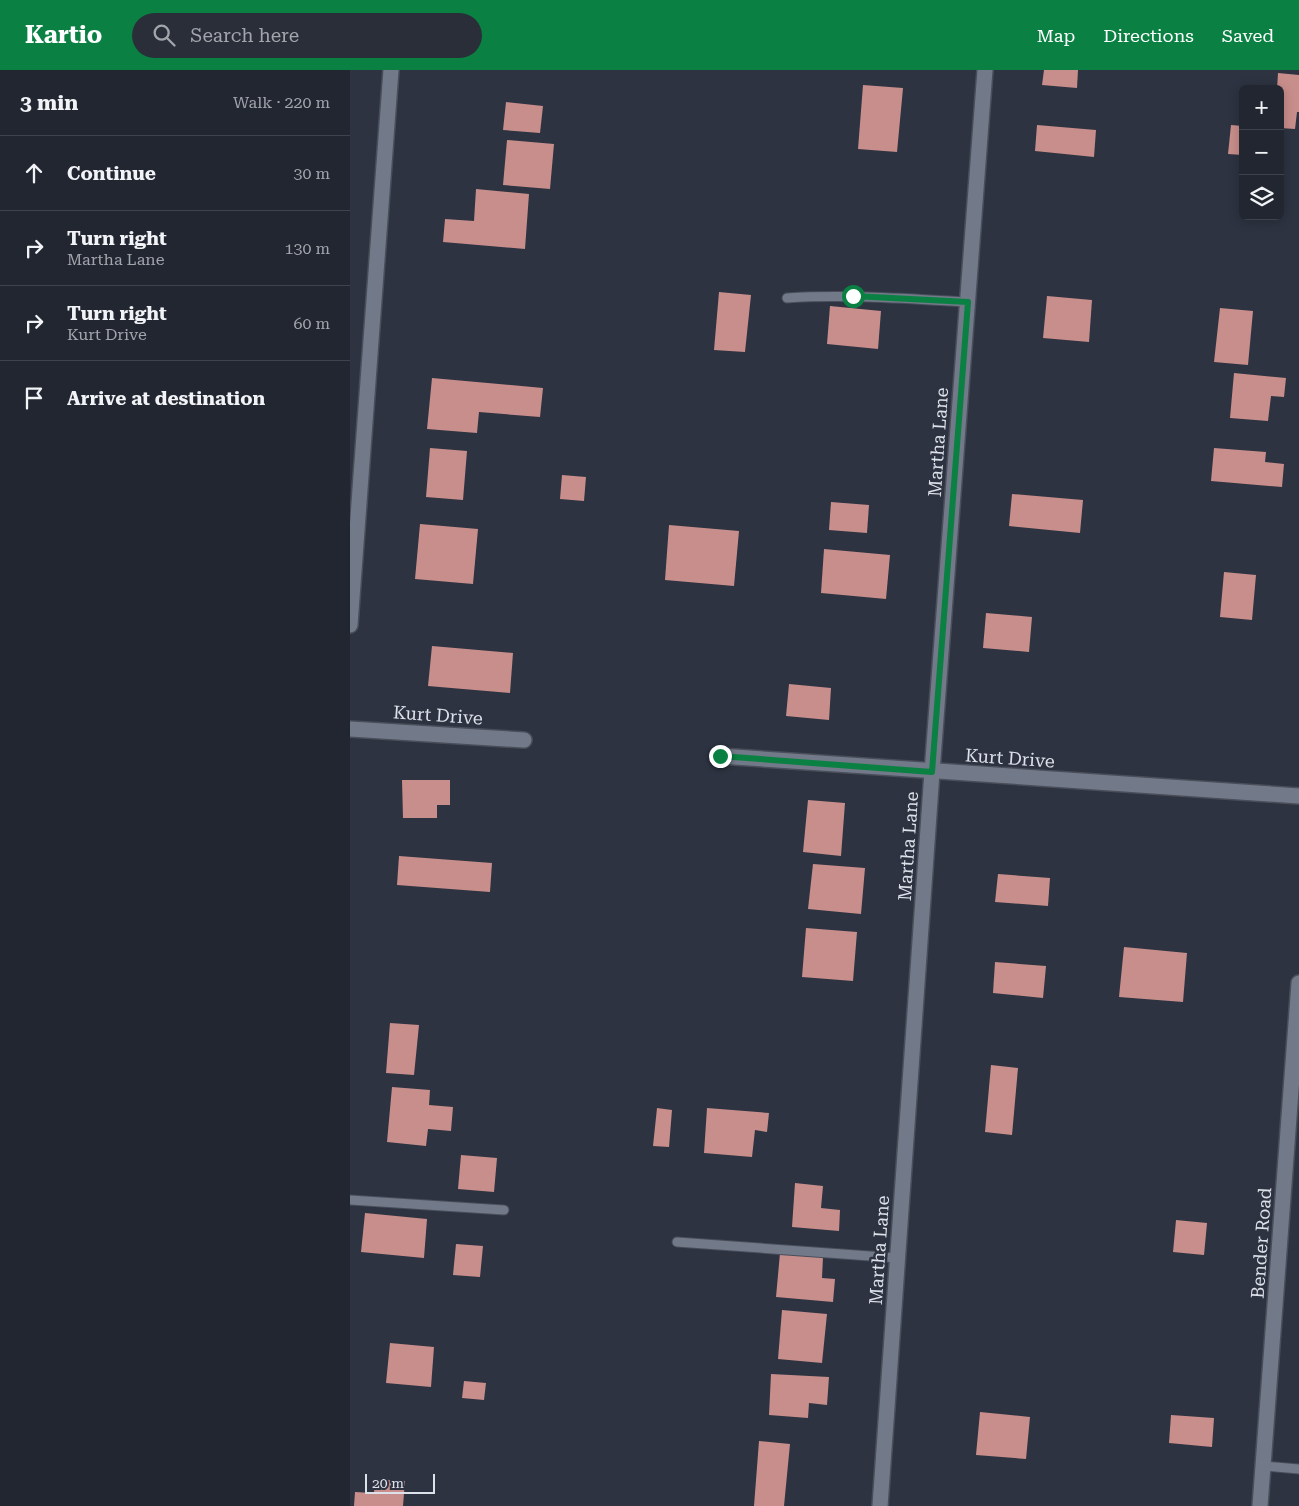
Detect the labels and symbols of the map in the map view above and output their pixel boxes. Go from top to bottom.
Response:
route start [842,285,865,308]
street label: Martha Lane [924,386,952,497]
street label: Kurt Drive [393,701,484,729]
street label: Kurt Drive [965,744,1056,772]
route end [709,745,732,768]
street label: Martha Lane [894,790,922,901]
street label: Bender Road [1247,1186,1275,1299]
street label: Martha Lane [865,1194,893,1305]
scale bar [365,1471,435,1494]

